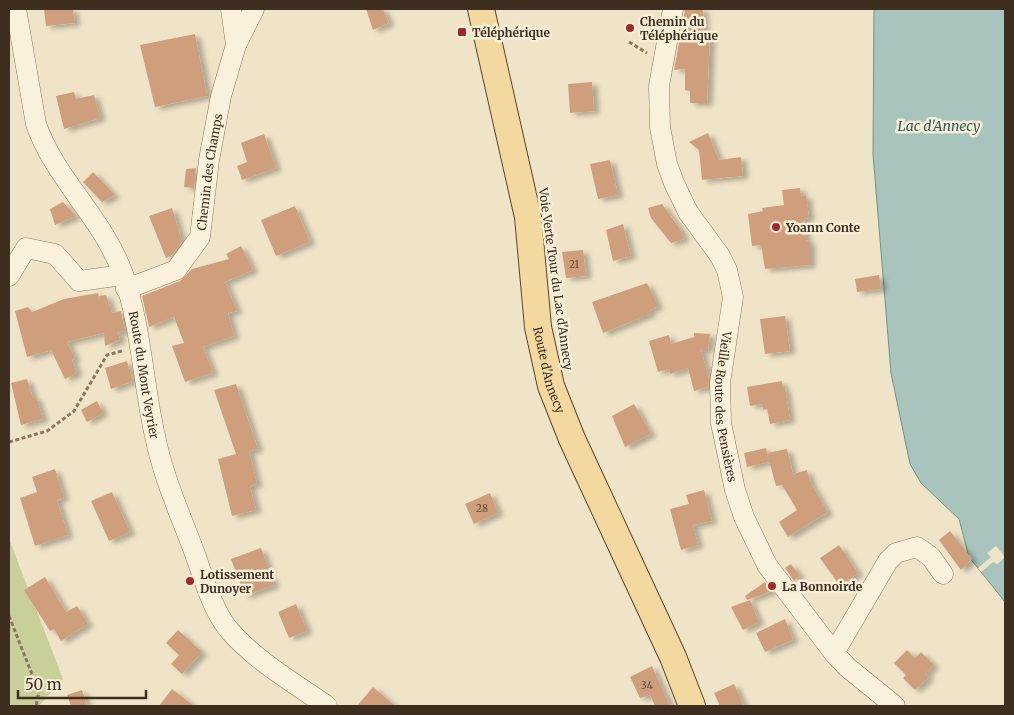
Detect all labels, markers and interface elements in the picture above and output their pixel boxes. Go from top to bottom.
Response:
place label: Chemin du Téléphérique [640,14,718,43]
marker: Chemin du Téléphérique [624,22,636,34]
place label: Téléphérique [472,25,550,40]
marker: Téléphérique [456,26,468,38]
street label: Chemin des Champs [193,112,225,231]
water label: Lac d'Annecy [897,117,981,135]
street label: Voie Verte Tour du Lac d'Annecy [536,186,576,371]
place label: Yoann Conte [785,220,860,235]
marker: Yoann Conte [770,221,782,233]
house number: 21 [569,258,580,271]
street label: Route du Mont Veyrier [126,309,163,441]
street label: Route d'Annecy [531,325,568,415]
street label: Vieille Route des Pensières [712,329,741,483]
house number: 28 [476,502,488,515]
place label: Lotissement Dunoyer [200,567,274,596]
marker: Lotissement Dunoyer [184,575,196,587]
place label: La Bonnoirde [782,579,863,594]
marker: La Bonnoirde [766,580,778,592]
scale bar [18,668,145,700]
text: 50 m [25,675,62,694]
house number: 34 [641,679,653,692]

